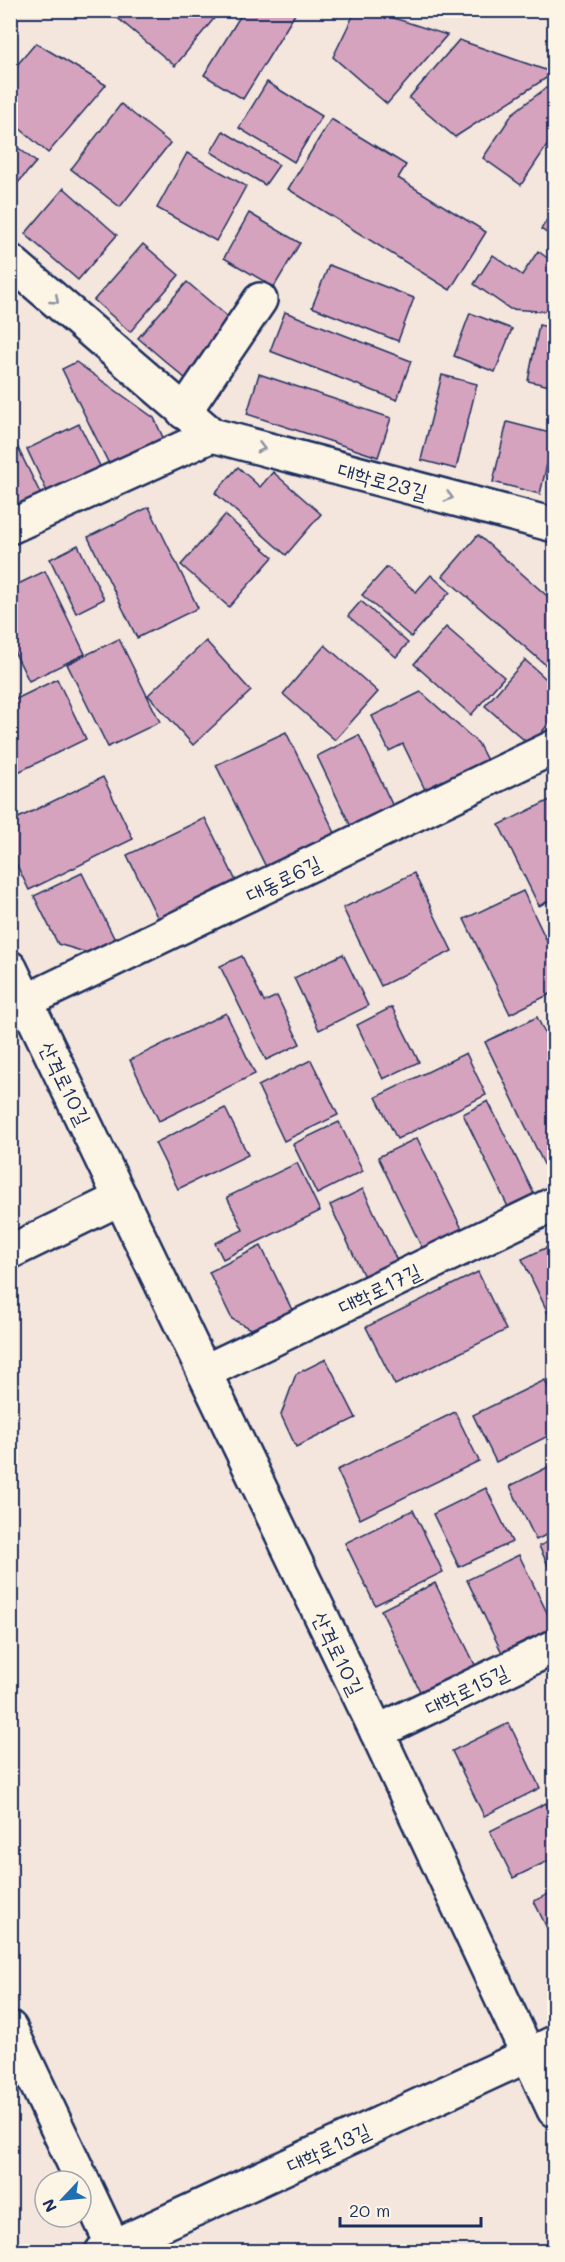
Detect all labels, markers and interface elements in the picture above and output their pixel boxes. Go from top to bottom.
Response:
one-way arrow [48,292,59,303]
one-way arrow [255,441,265,453]
street label: 대학로23길 [335,455,431,505]
one-way arrow [444,490,454,503]
street label: 대동로6길 [241,848,325,908]
street label: 산격로10길 [34,1037,98,1129]
street label: 대학로17길 [333,1256,425,1320]
street label: 산격로10길 [307,1607,371,1699]
street label: 대학로15길 [420,1657,512,1721]
street label: 대학로13길 [282,2116,374,2178]
north arrow [33,2169,93,2229]
scale bar [340,2190,481,2228]
text: N [37,2196,61,2216]
text: 20 m [349,2198,390,2222]

